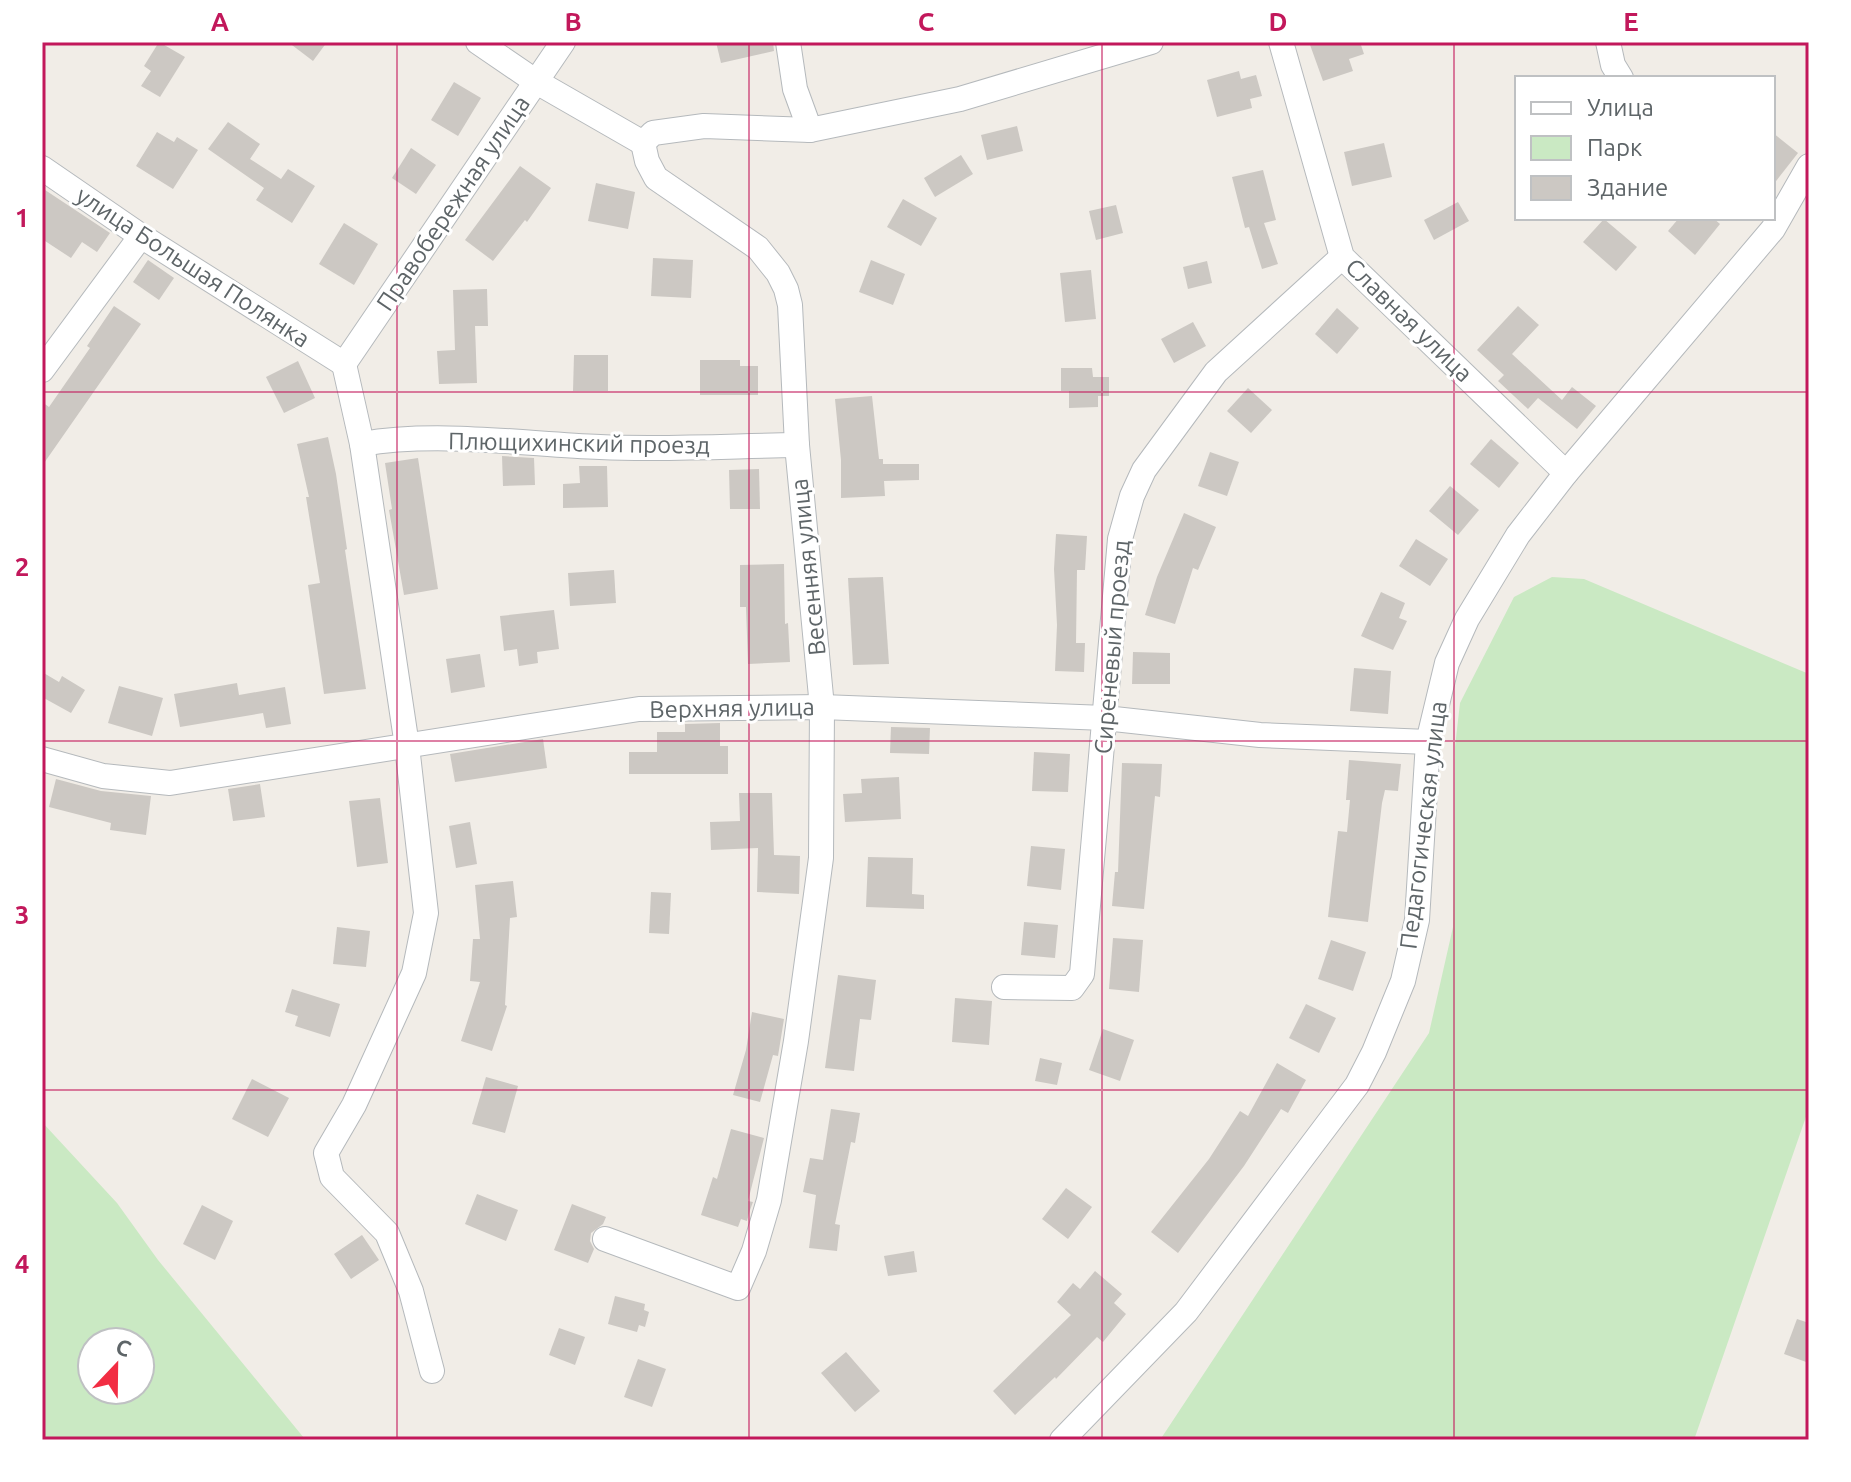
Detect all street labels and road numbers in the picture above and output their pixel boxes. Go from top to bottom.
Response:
street label: Правобережная улица [371,91,535,315]
street label: улица Большая Полянка [71,181,315,353]
street label: Славная улица [1340,253,1478,387]
street label: Плющихинский проезд [448,427,710,459]
street label: Весенняя улица [785,477,831,657]
street label: Сиреневый проезд [1089,539,1135,755]
street label: Верхняя улица [649,693,815,723]
street label: Педагогическая улица [1394,700,1452,950]

